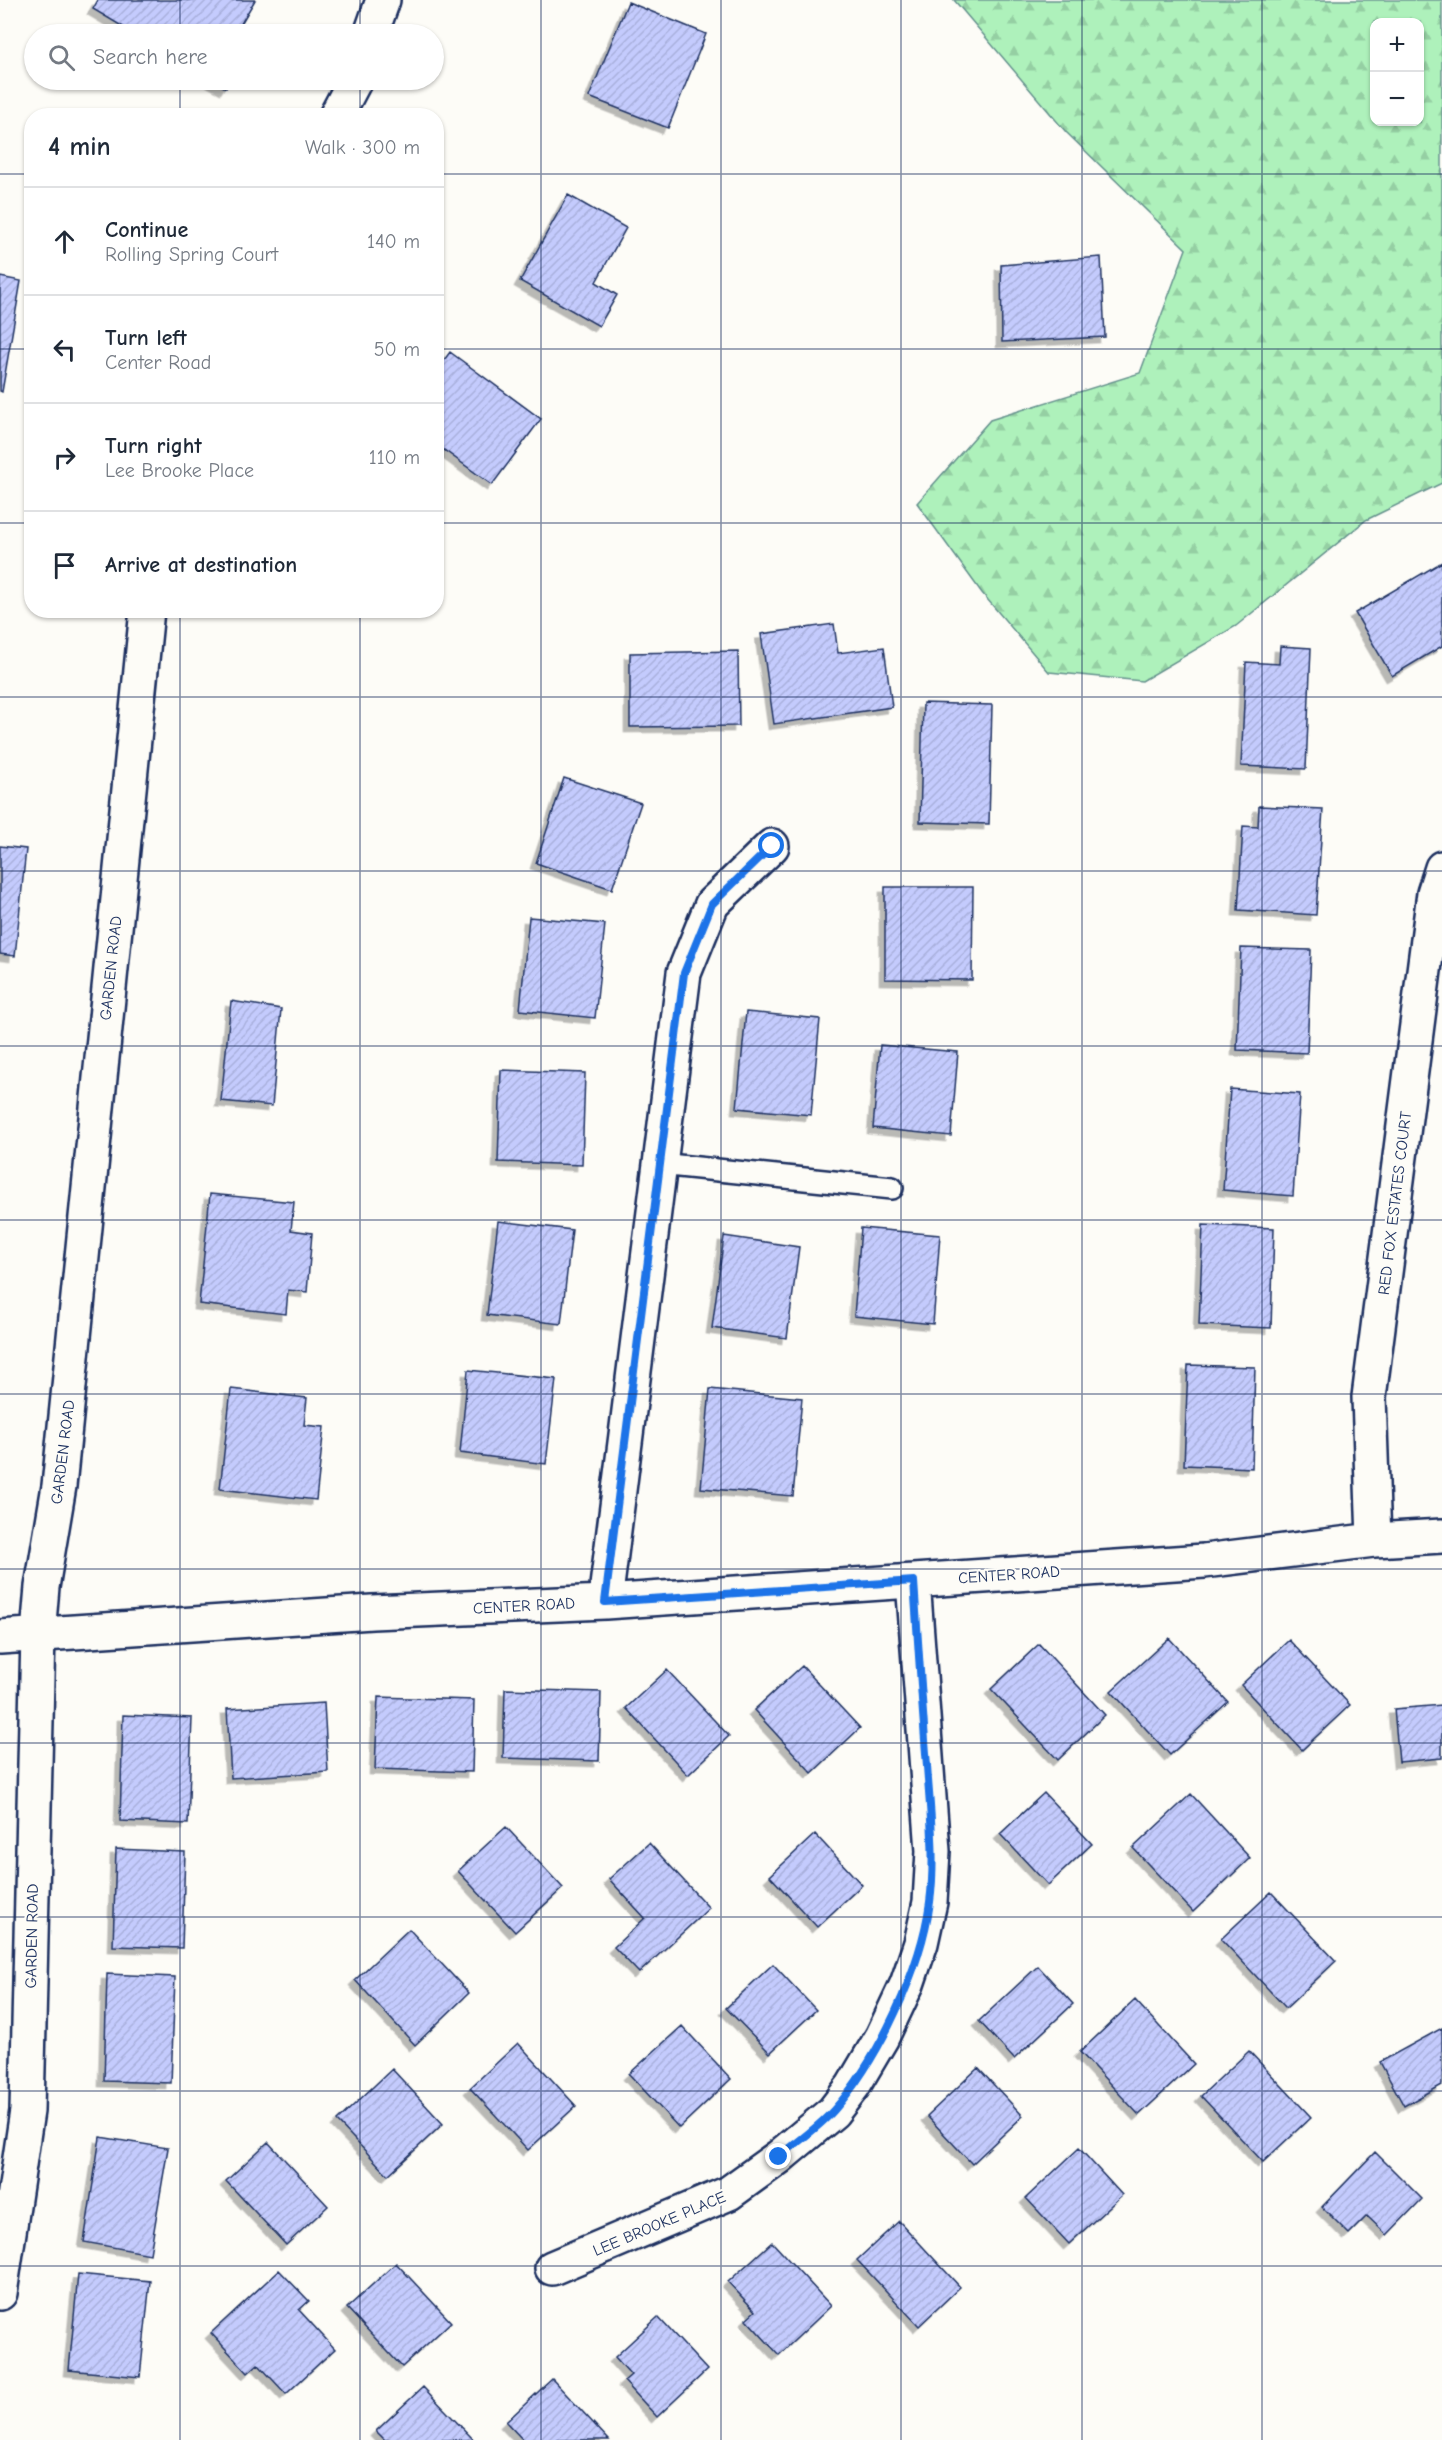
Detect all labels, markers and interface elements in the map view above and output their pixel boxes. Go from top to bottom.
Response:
map controls [1370,18,1424,126]
button: + [1370,18,1424,72]
search box [24,24,444,90]
icon: search [45,41,78,74]
text: Search here [93,44,208,70]
button: − [1370,72,1424,126]
text: 4 min [48,132,111,162]
text: Walk · 300 m [305,136,420,159]
text: Continue [105,217,188,243]
icon: ahead [48,225,81,258]
text: 140 m [367,230,420,253]
text: Rolling Spring Court [105,243,278,266]
text: Turn left [105,325,187,351]
icon: left [48,333,81,366]
text: 50 m [374,338,420,361]
text: Center Road [105,351,211,374]
text: Turn right [105,433,202,459]
icon: right [48,441,81,474]
text: 110 m [369,446,420,469]
text: Lee Brooke Place [105,459,254,482]
icon: arrive [48,549,81,582]
text: Arrive at destination [105,552,297,578]
route start [758,832,784,858]
street label: GARDEN ROAD [97,915,125,1021]
street label: RED FOX ESTATES COURT [1375,1110,1415,1296]
street label: GARDEN ROAD [48,1399,78,1505]
street label: CENTER ROAD [958,1562,1061,1588]
street label: CENTER ROAD [473,1594,575,1618]
street label: GARDEN ROAD [22,1883,42,1989]
route end [765,2143,791,2169]
street label: LEE BROOKE PLACE [590,2188,729,2260]

